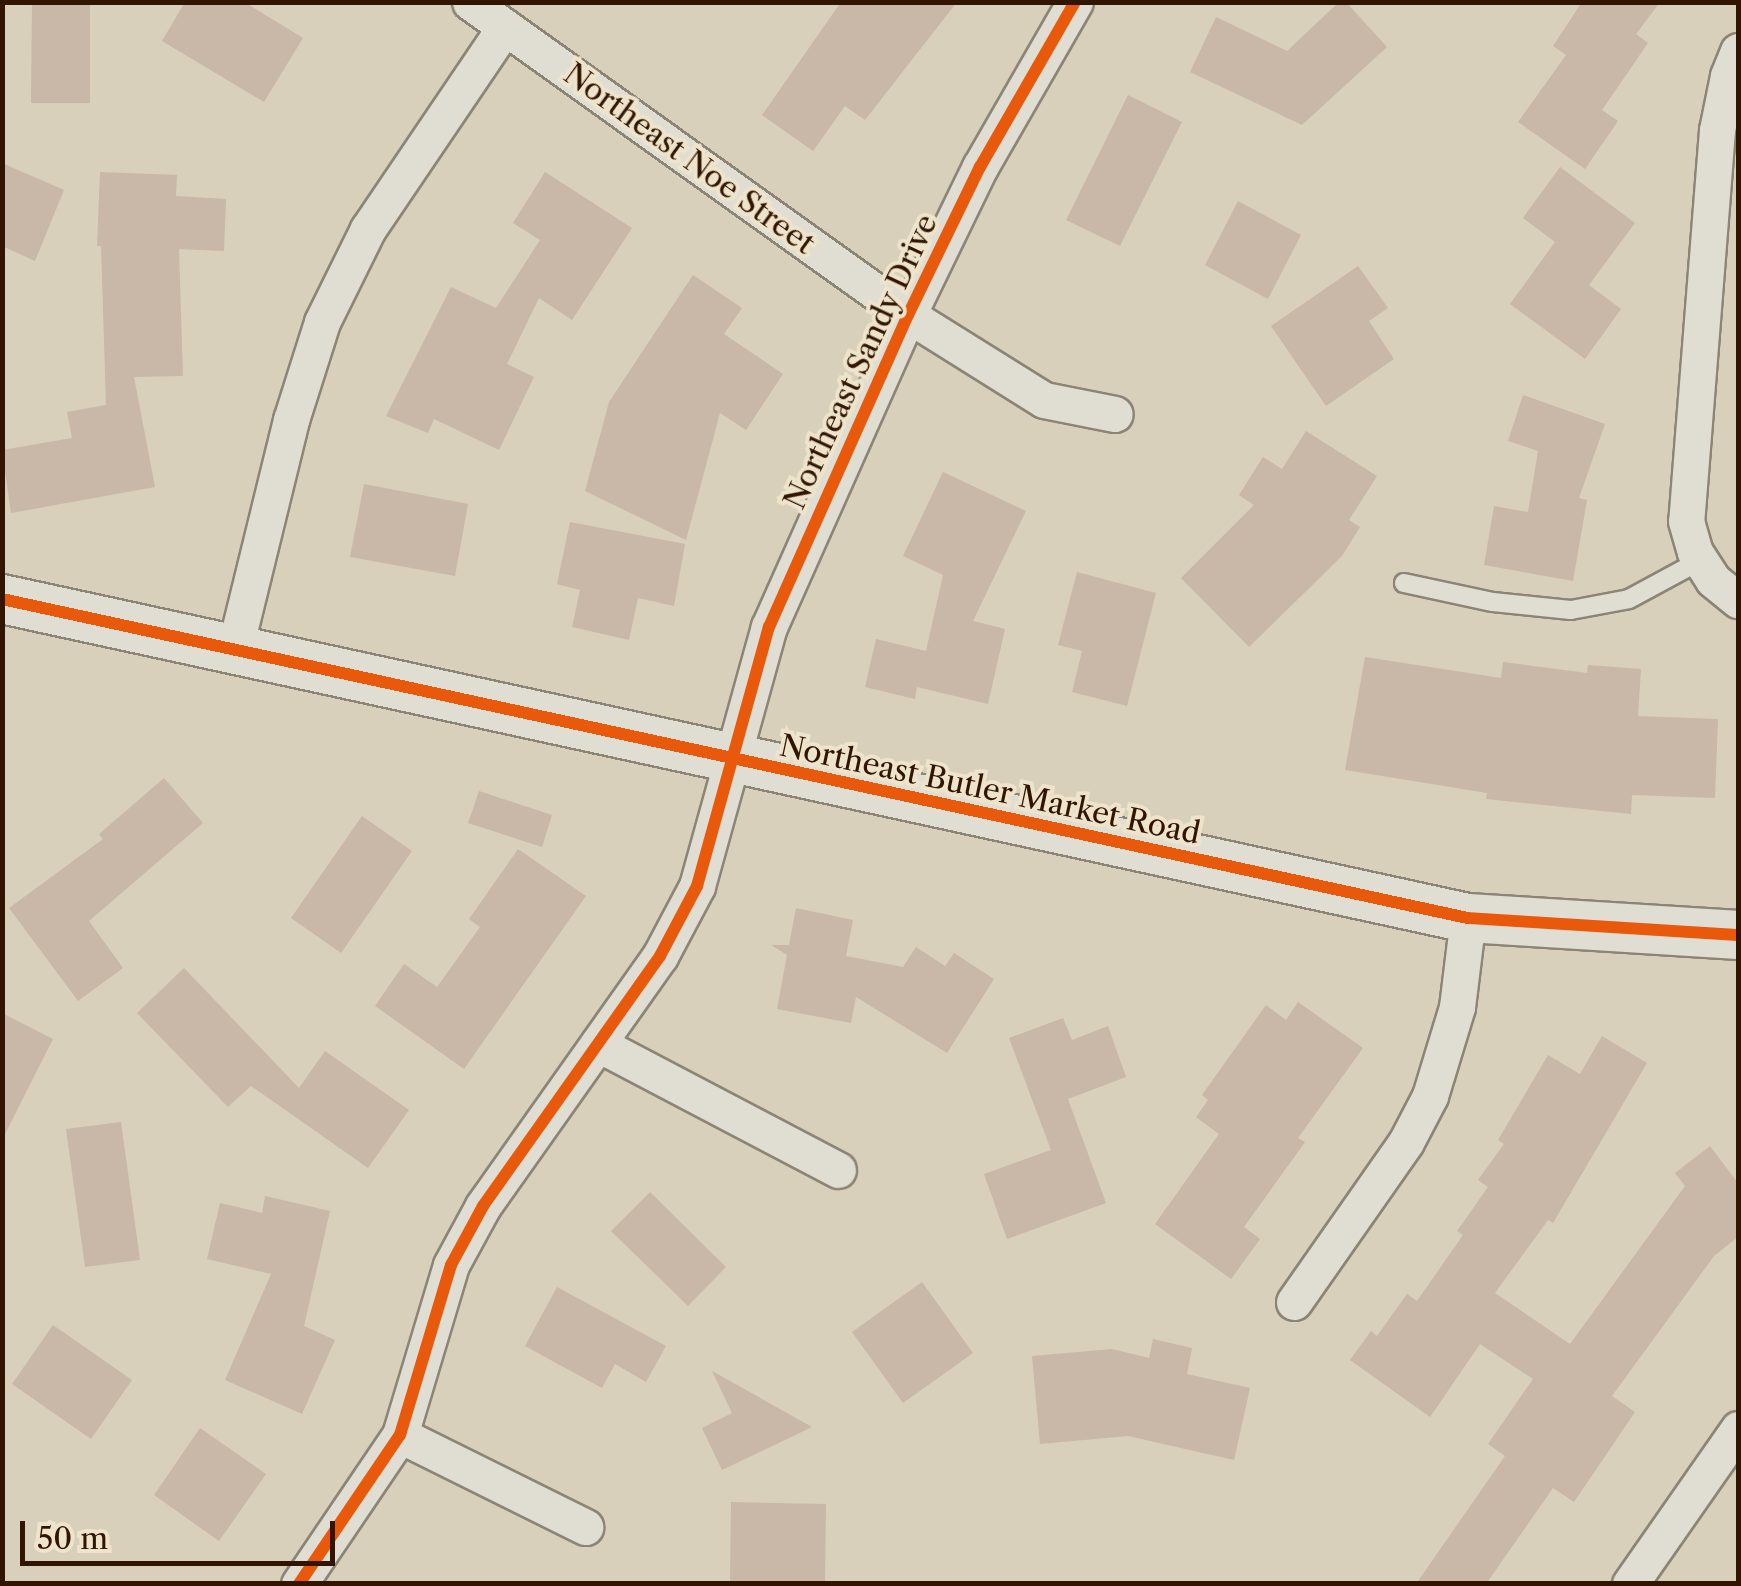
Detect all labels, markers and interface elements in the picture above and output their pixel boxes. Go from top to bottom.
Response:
street label: Northeast Noe Street [557,56,821,262]
street label: Northeast Sandy Drive [777,209,945,515]
street label: Northeast Butler Market Road [776,728,1204,852]
scale bar [25,1501,340,1563]
text: 50 m [37,1520,108,1557]

